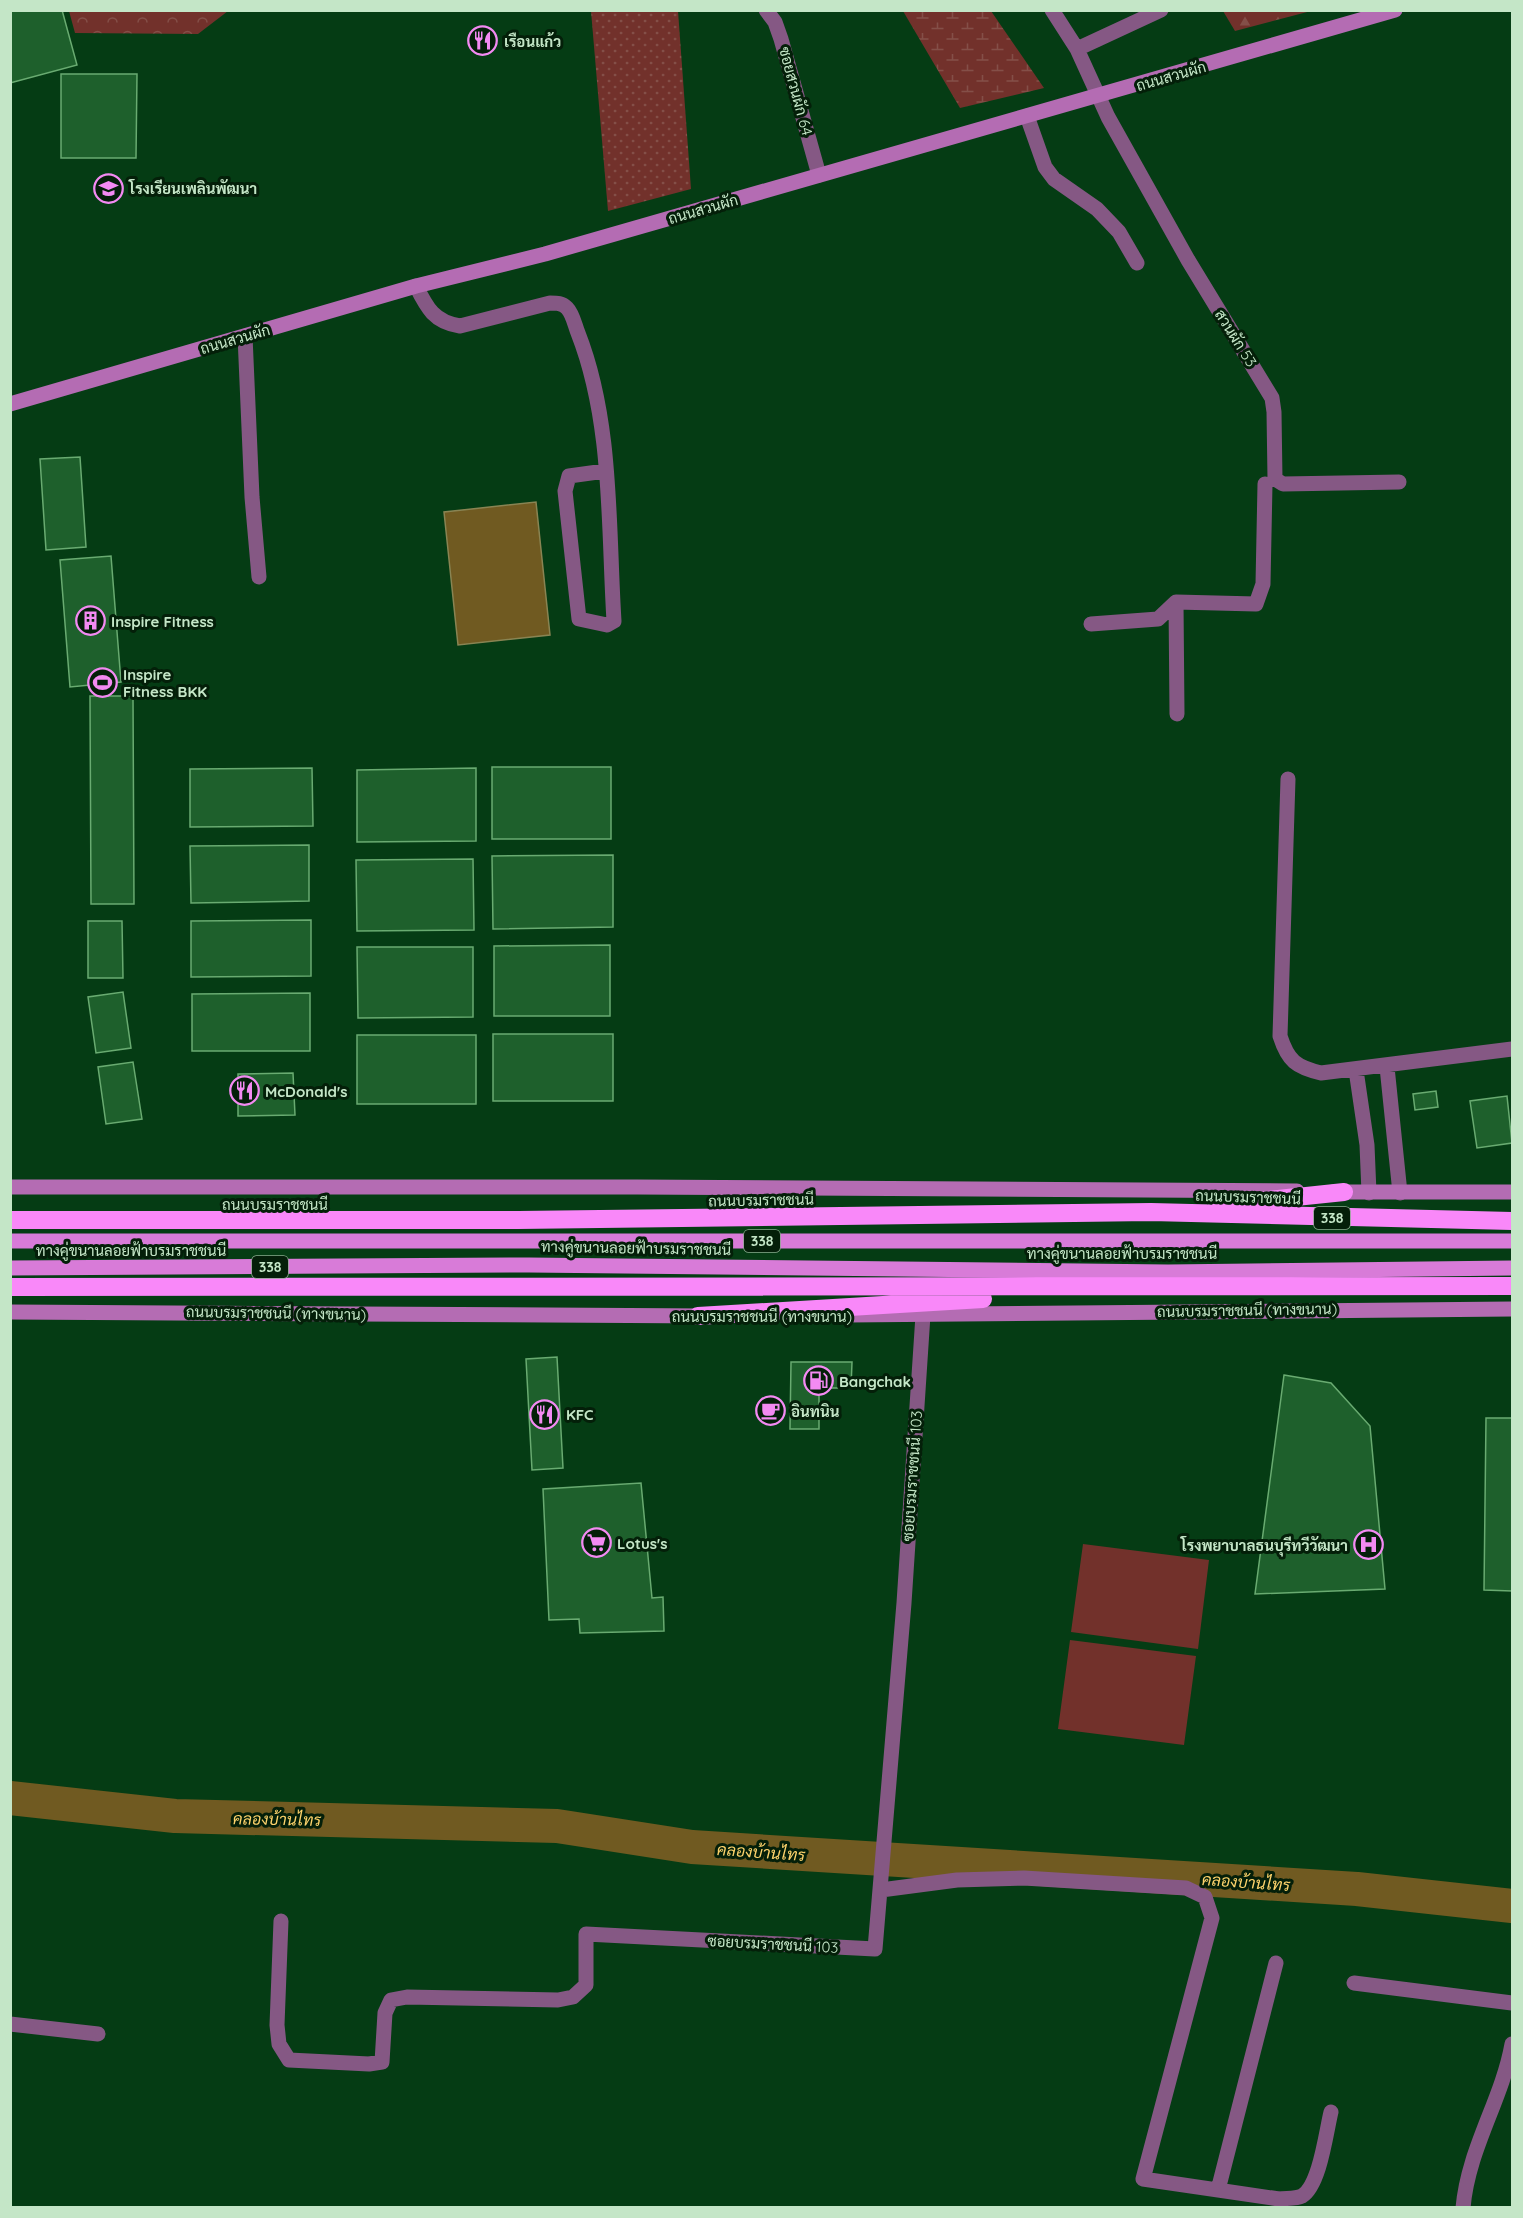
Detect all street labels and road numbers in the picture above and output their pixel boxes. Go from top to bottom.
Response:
street label: ซอยสวนผัก 64 [775,45,817,137]
street label: ถนนสวนผัก [1134,57,1208,95]
street label: ถนนสวนผัก [666,190,740,228]
street label: สวนผัก 53 [1211,306,1261,370]
street label: ถนนสวนผัก [198,320,272,358]
street label: ถนนบรมราชชนนี [1195,1186,1301,1208]
street label: ถนนบรมราชชนนี [708,1190,814,1210]
street label: ถนนบรมราชชนนี [222,1195,328,1214]
road number: 338 [1314,1207,1350,1229]
road number: 338 [744,1230,780,1252]
street label: ทางคู่ขนานลอยฟ้าบรมราชชนนี [541,1237,731,1260]
street label: ทางคู่ขนานลอยฟ้าบรมราชชนนี [36,1241,226,1261]
street label: ทางคู่ขนานลอยฟ้าบรมราชชนนี [1027,1244,1217,1264]
road number: 338 [252,1256,288,1278]
street label: ถนนบรมราชชนนี (ทางขนาน) [1157,1299,1337,1321]
street label: ถนนบรมราชชนนี (ทางขนาน) [186,1302,366,1324]
street label: ถนนบรมราชชนนี (ทางขนาน) [672,1307,852,1326]
street label: ซอยบรมราชชนนี 103 [898,1410,926,1542]
street label: ซอยบรมราชชนนี 103 [707,1931,839,1957]

